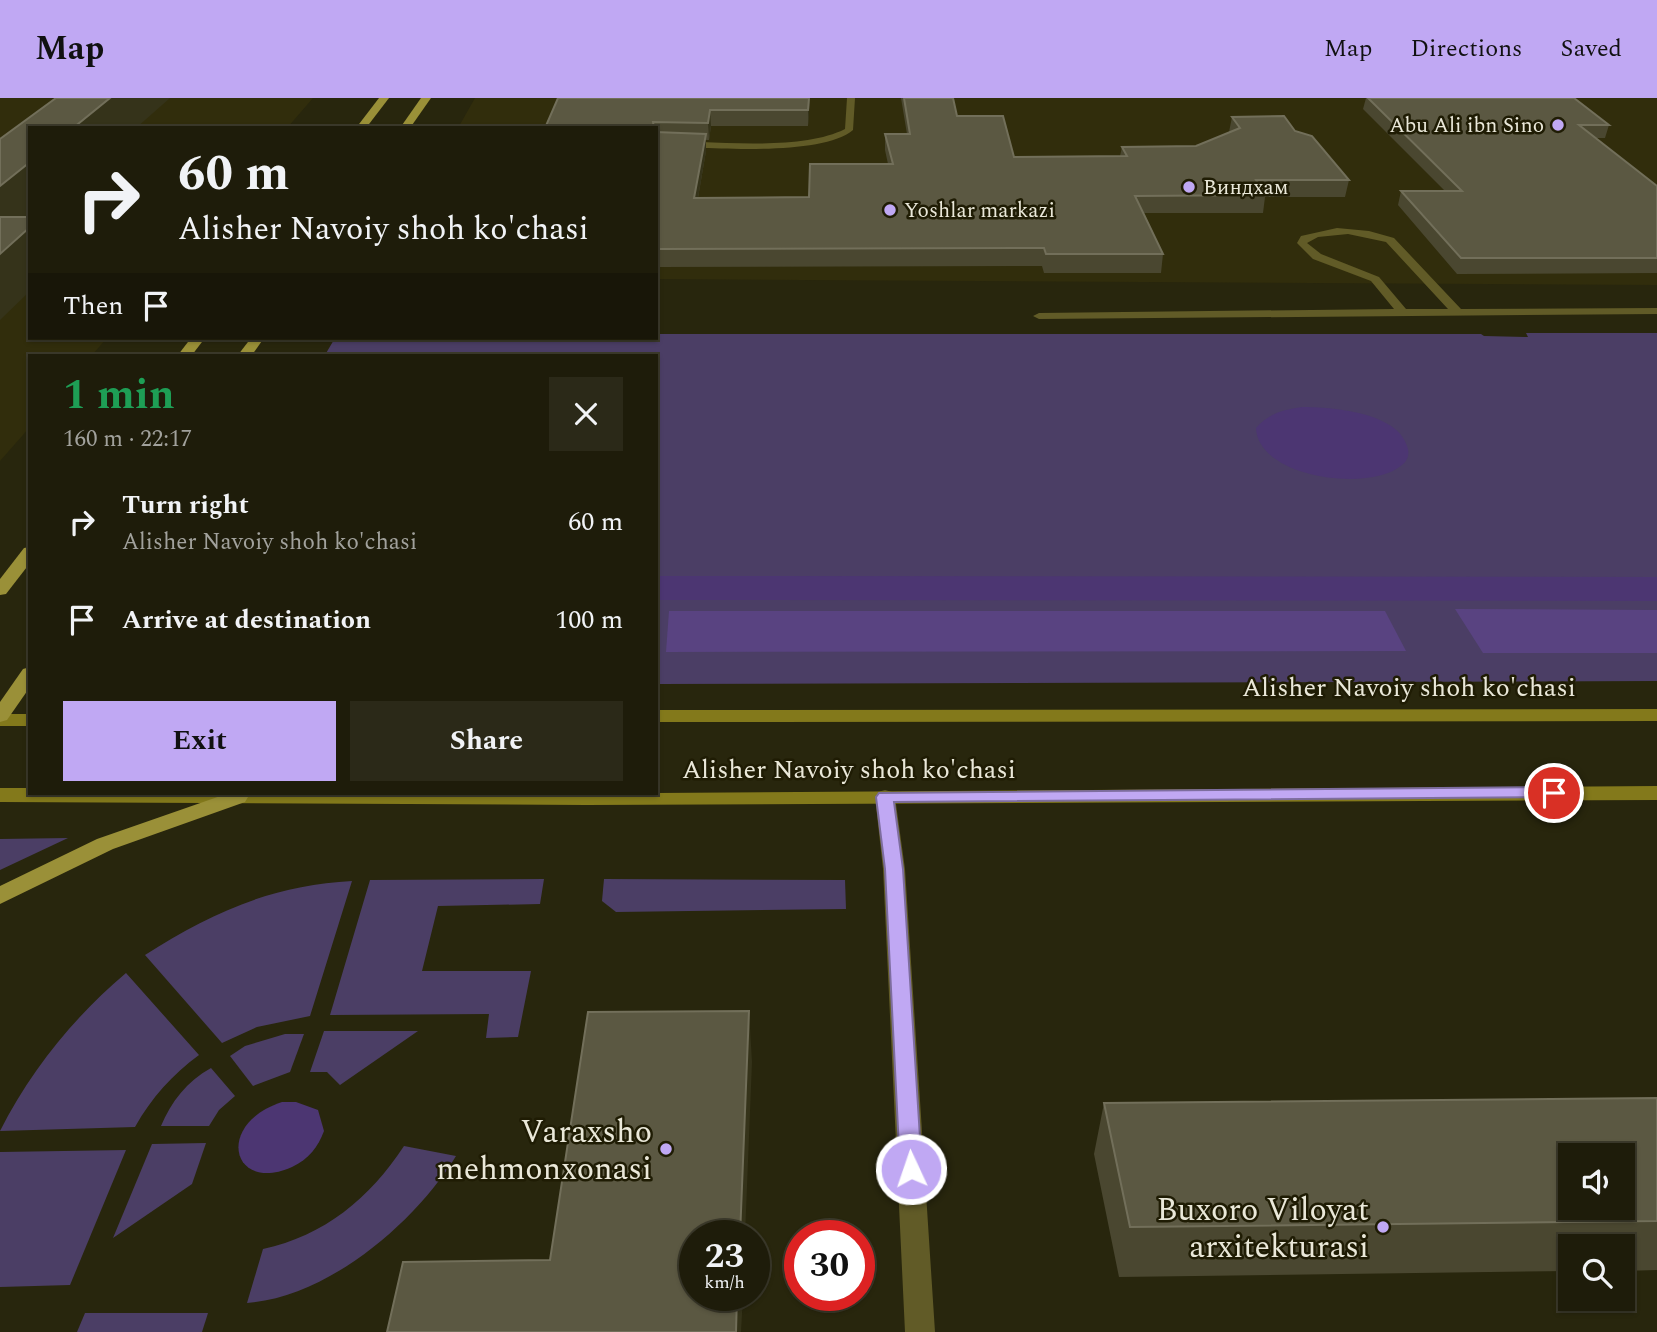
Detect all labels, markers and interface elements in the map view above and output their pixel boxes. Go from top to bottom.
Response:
text: Map [35,24,104,74]
text: Map [1324,31,1372,67]
text: Directions [1410,31,1522,67]
text: Saved [1560,31,1622,67]
place label: Abu Ali ibn Sino [1389,110,1544,142]
marker: Abu Ali ibn Sino [1550,117,1566,133]
text: 60 m [178,137,289,212]
icon: right [63,154,154,245]
place label: Виндхам [1203,172,1289,204]
marker: Виндхам [1181,179,1197,195]
place label: Yoshlar markazi [904,195,1055,227]
marker: Yoshlar markazi [882,202,898,218]
text: Alisher Navoiy shoh ko'chasi [178,205,589,254]
text: Then [63,286,123,326]
icon: arrive [137,287,175,325]
text: 1 min [63,364,175,427]
button: close [549,377,623,451]
text: 160 m · 22:17 [63,422,192,457]
text: Turn right [122,485,249,525]
text: 60 m [568,502,623,542]
icon: right [63,503,101,541]
text: Alisher Navoiy shoh ko'chasi [122,525,417,560]
text: Arrive at destination [122,600,371,640]
text: 100 m [555,600,623,640]
icon: arrive [63,601,101,639]
street label: Alisher Navoiy shoh ko'chasi [1242,668,1576,708]
button: Exit [63,701,336,781]
button: Share [350,701,623,781]
street label: Alisher Navoiy shoh ko'chasi [682,750,1016,790]
pin [1524,763,1584,823]
icon: arrive [1535,774,1573,812]
place label: Varaxsho mehmonxonasi [436,1108,652,1194]
position arrow [874,1132,948,1206]
marker: Varaxsho mehmonxonasi [658,1141,674,1157]
map controls [1558,1143,1635,1311]
button: sound [1558,1143,1635,1220]
place label: Buxoro Viloyat arxitekturasi [1156,1186,1369,1272]
marker: Buxoro Viloyat arxitekturasi [1375,1219,1391,1235]
speed limit sign: 30 [784,1220,875,1311]
text: 23 [705,1230,744,1283]
button: search [1558,1234,1635,1311]
text: km/h [704,1269,745,1296]

